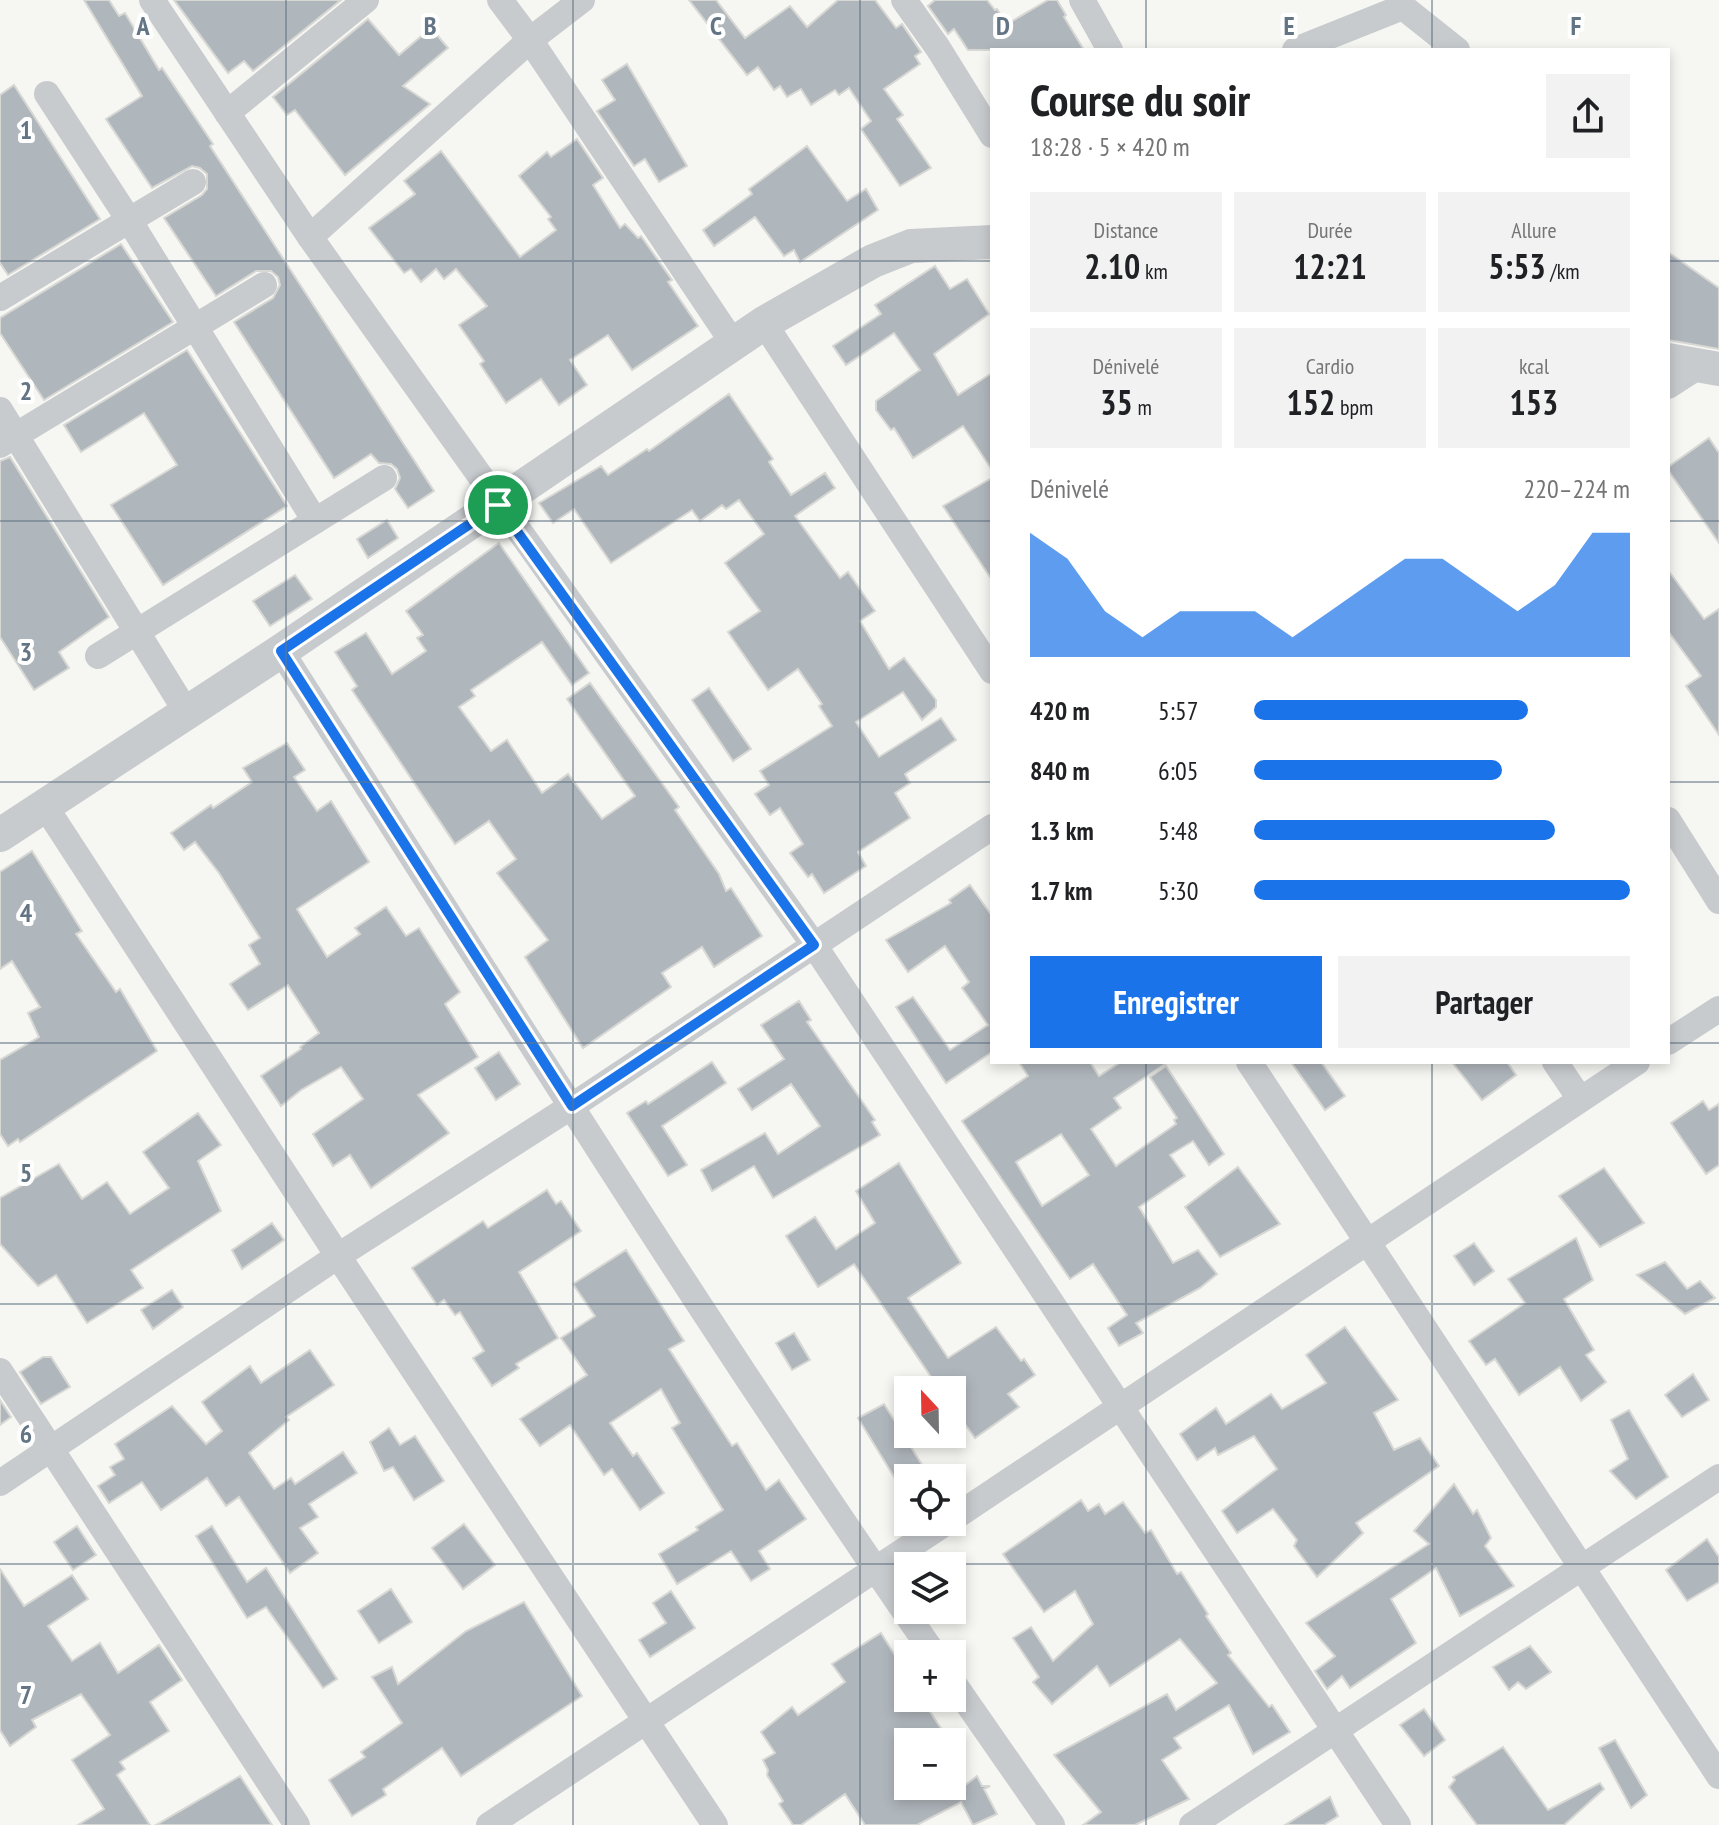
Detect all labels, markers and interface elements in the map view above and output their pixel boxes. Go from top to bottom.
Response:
text: A [135,9,150,42]
text: B [424,9,437,42]
text: C [710,9,722,42]
text: D [996,9,1010,42]
text: E [1283,9,1295,42]
text: F [1571,9,1582,42]
text: Course du soir [1030,71,1250,128]
button: share [1546,74,1630,158]
text: 1 [20,113,32,146]
text: 18:28 · 5 × 420 m [1030,130,1190,163]
text: Distance [1094,216,1158,244]
text: Durée [1307,216,1353,244]
text: Allure [1511,216,1557,244]
text: 2.10 [1084,244,1140,288]
text: 12:21 [1293,244,1367,288]
text: 5:53 [1488,244,1546,288]
text: km [1140,257,1168,285]
text: /km [1546,257,1580,285]
text: Dénivelé [1093,352,1159,380]
text: Cardio [1306,352,1354,380]
text: kcal [1519,352,1549,380]
text: 2 [20,374,32,407]
text: 35 [1100,380,1133,424]
text: 152 [1287,380,1335,424]
text: 153 [1510,380,1558,424]
text: m [1133,393,1152,421]
text: bpm [1335,393,1373,421]
pin [464,471,532,539]
text: Dénivelé [1030,472,1109,505]
text: 220–224 m [1524,472,1630,505]
icon: arrive [476,483,520,527]
text: 3 [20,635,32,668]
text: 420 m [1030,694,1090,727]
text: 5:57 [1158,694,1198,727]
text: 840 m [1030,754,1090,787]
text: 6:05 [1158,754,1198,787]
text: 1.3 km [1030,814,1094,847]
text: 5:48 [1158,814,1198,847]
text: 1.7 km [1030,874,1093,907]
text: 5:30 [1158,874,1198,907]
text: 4 [20,896,33,929]
button: Enregistrer [1030,956,1322,1048]
button: Partager [1338,956,1630,1048]
text: 5 [20,1156,32,1189]
north arrow [894,1376,966,1448]
map controls [894,1376,966,1800]
text: 6 [20,1417,32,1450]
button: locate [894,1464,966,1536]
button: layers [894,1552,966,1624]
button: + [894,1640,966,1712]
text: 7 [20,1678,32,1711]
button: − [894,1728,966,1800]

